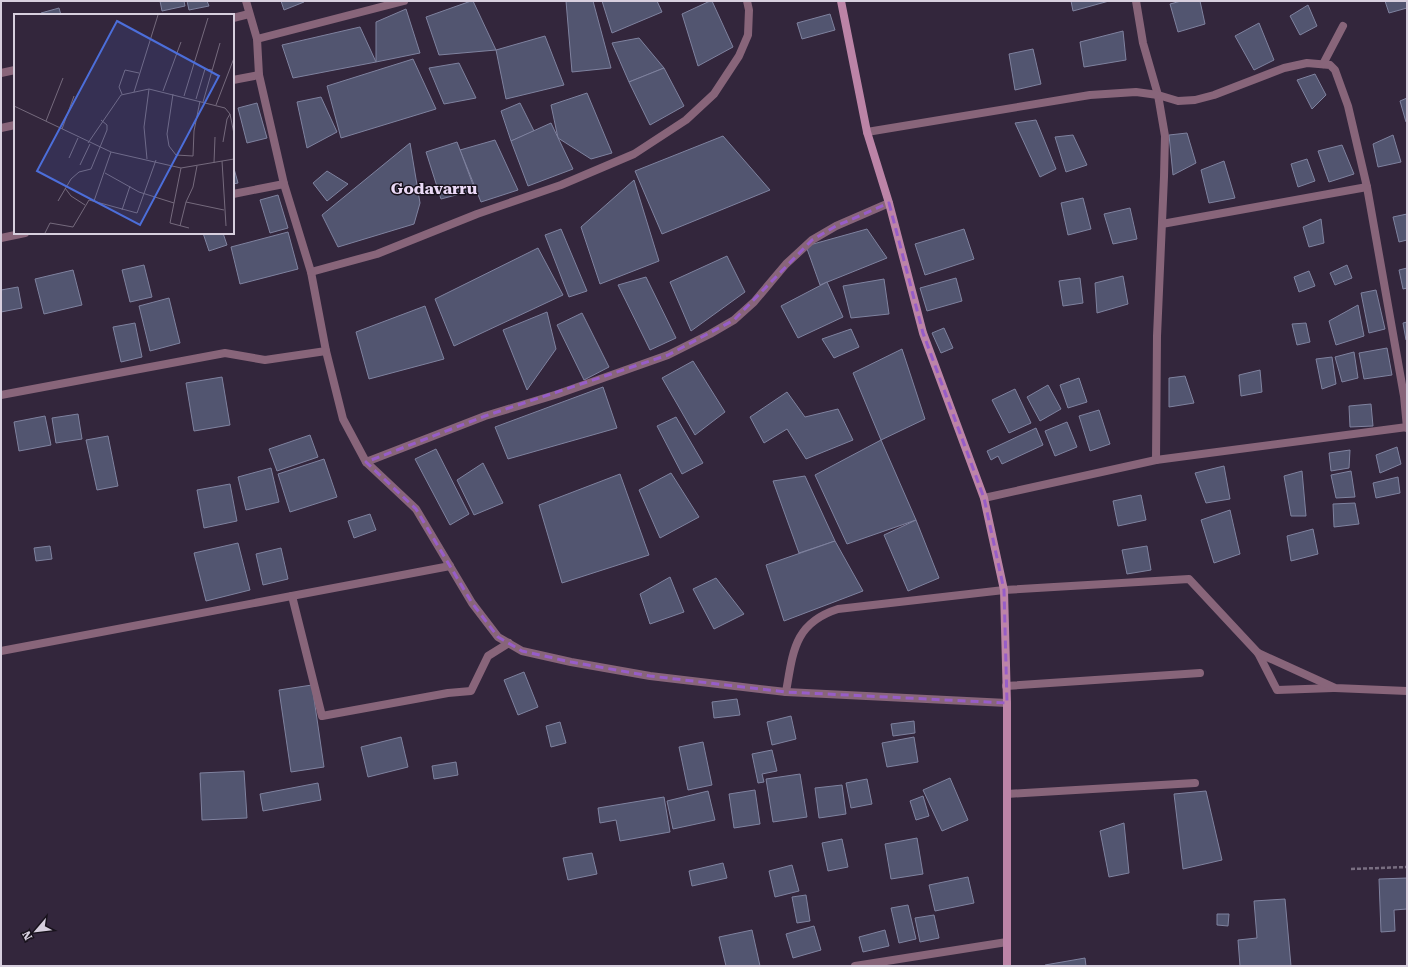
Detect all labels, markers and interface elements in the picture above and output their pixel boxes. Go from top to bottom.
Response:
inset map [14,14,234,234]
district label: Godavarru [391,179,478,198]
north arrow [16,911,56,951]
text: N [20,928,35,942]

